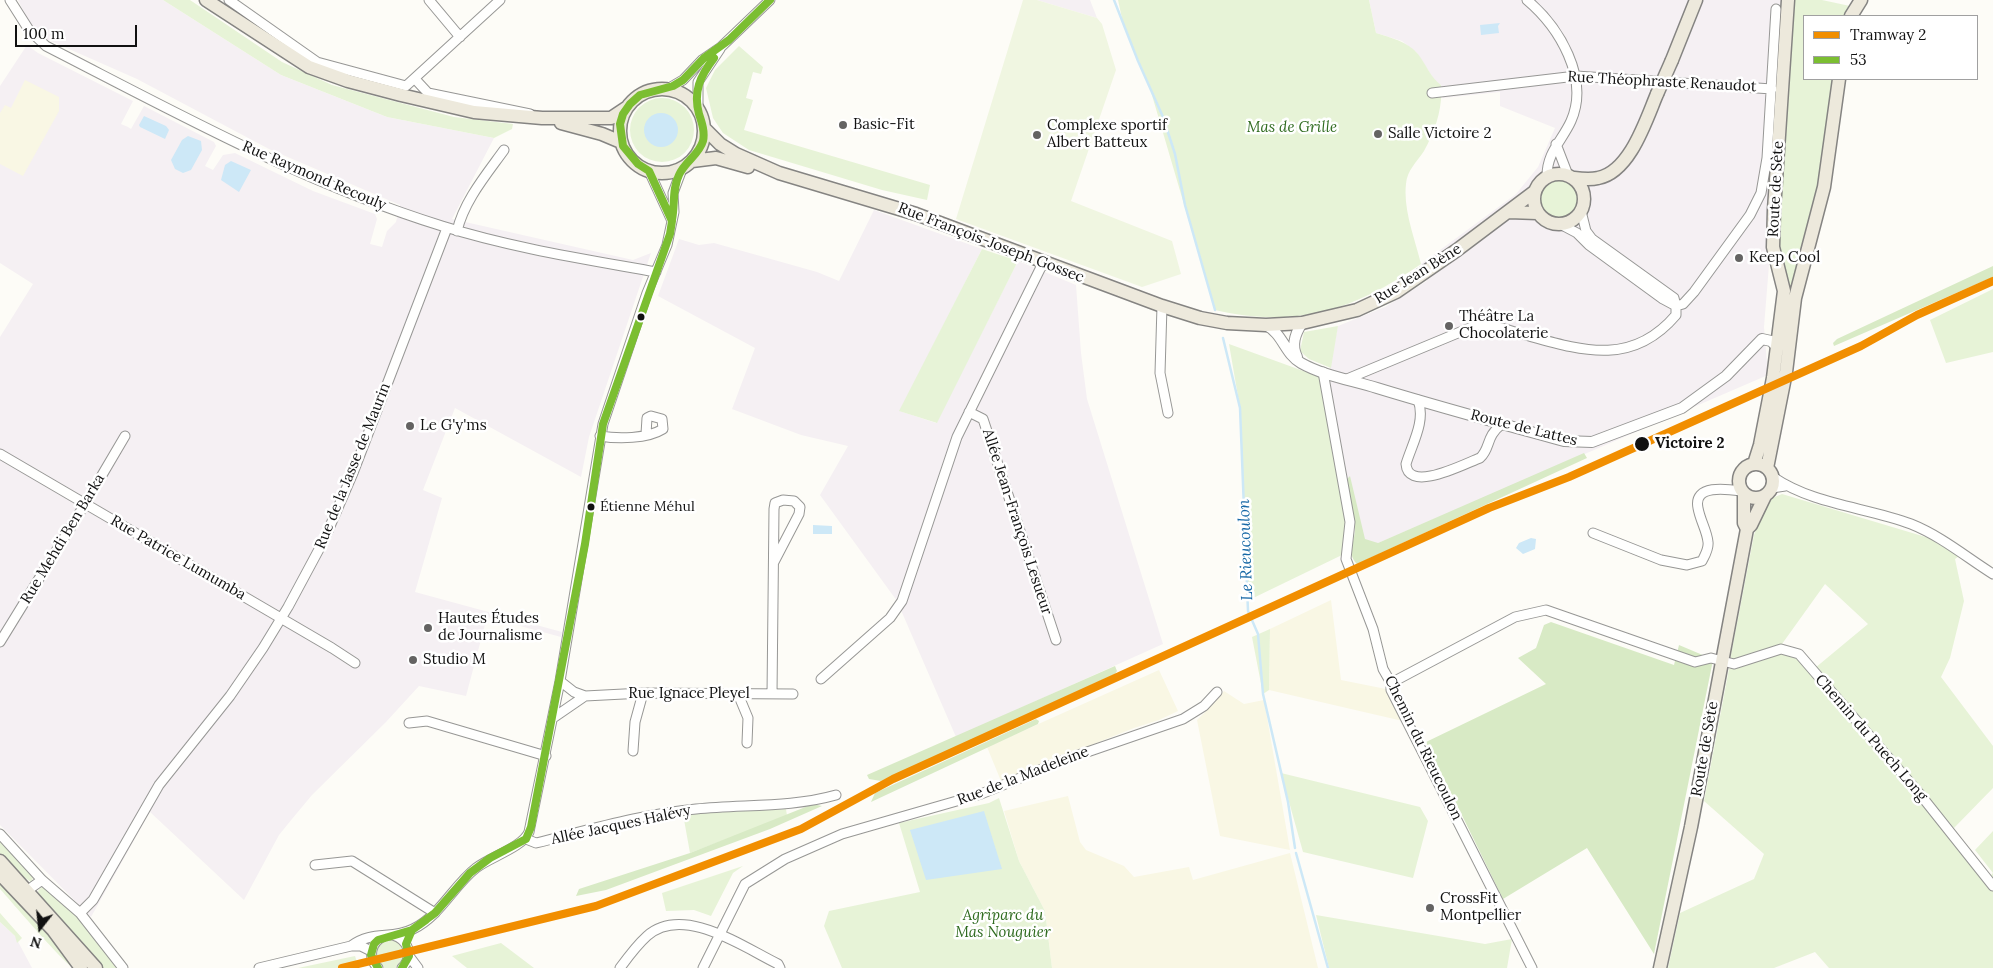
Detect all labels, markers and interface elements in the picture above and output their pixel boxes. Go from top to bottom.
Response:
scale bar [18,15,140,47]
legend [1803,15,1978,80]
text: 100 m [23,24,64,43]
text: Tramway 2 [1850,25,1926,44]
text: 53 [1850,50,1867,69]
street label: Rue Théophraste Renaudot [1567,68,1757,96]
place label: Basic-Fit [853,116,915,134]
place label: Complexe sportif Albert Batteux [1047,117,1167,152]
marker: Basic-Fit [837,119,849,131]
park label: Mas de Grille [1247,119,1337,137]
place label: Salle Victoire 2 [1388,125,1491,143]
marker: Salle Victoire 2 [1372,128,1384,140]
marker: Complexe sportif Albert Batteux [1031,129,1043,141]
street label: Rue Raymond Recouly [239,138,389,214]
street label: Route de Sète [1764,140,1788,238]
street label: Rue François-Joseph Gossec [895,199,1087,287]
street label: Rue Jean Bène [1371,240,1465,308]
place label: Keep Cool [1749,249,1820,267]
marker: Keep Cool [1733,252,1745,264]
place label: Théâtre La Chocolaterie [1459,308,1548,343]
unlabelled marker [636,312,646,322]
marker: Théâtre La Chocolaterie [1443,320,1455,332]
street label: Rue de la Jasse de Maurin [311,380,395,552]
street label: Route de Lattes [1469,406,1579,450]
place label: Le G'y'ms [420,417,487,435]
marker: Le G'y'ms [404,420,416,432]
street label: Allée Jean-François Lesueur [978,427,1056,617]
marker: Victoire 2 [1633,435,1651,453]
place label: Victoire 2 [1655,435,1725,453]
street label: Rue Mehdi Ben Barka [17,471,109,607]
place label: Étienne Méhul [600,499,695,515]
water label: Le Rieucoulon [1235,499,1257,601]
marker: Étienne Méhul [586,502,596,512]
street label: Rue Patrice Lumumba [107,512,249,604]
place label: Hautes Études de Journalisme [438,610,542,645]
marker: Hautes Études de Journalisme [422,622,434,634]
place label: Studio M [423,651,486,669]
marker: Studio M [407,654,419,666]
street label: Chemin du Puech Long [1811,671,1931,805]
street label: Chemin du Rieucoulon [1380,673,1466,823]
street label: Rue Ignace Pleyel [628,685,750,703]
street label: Route de Sète [1688,700,1722,798]
street label: Rue de la Madeleine [955,743,1091,809]
street label: Allée Jacques Halévy [550,801,692,849]
place label: CrossFit Montpellier [1440,890,1521,925]
marker: CrossFit Montpellier [1424,902,1436,914]
north arrow [15,903,65,953]
park label: Agriparc du Mas Nouguier [955,907,1051,942]
text: N [28,932,44,953]

